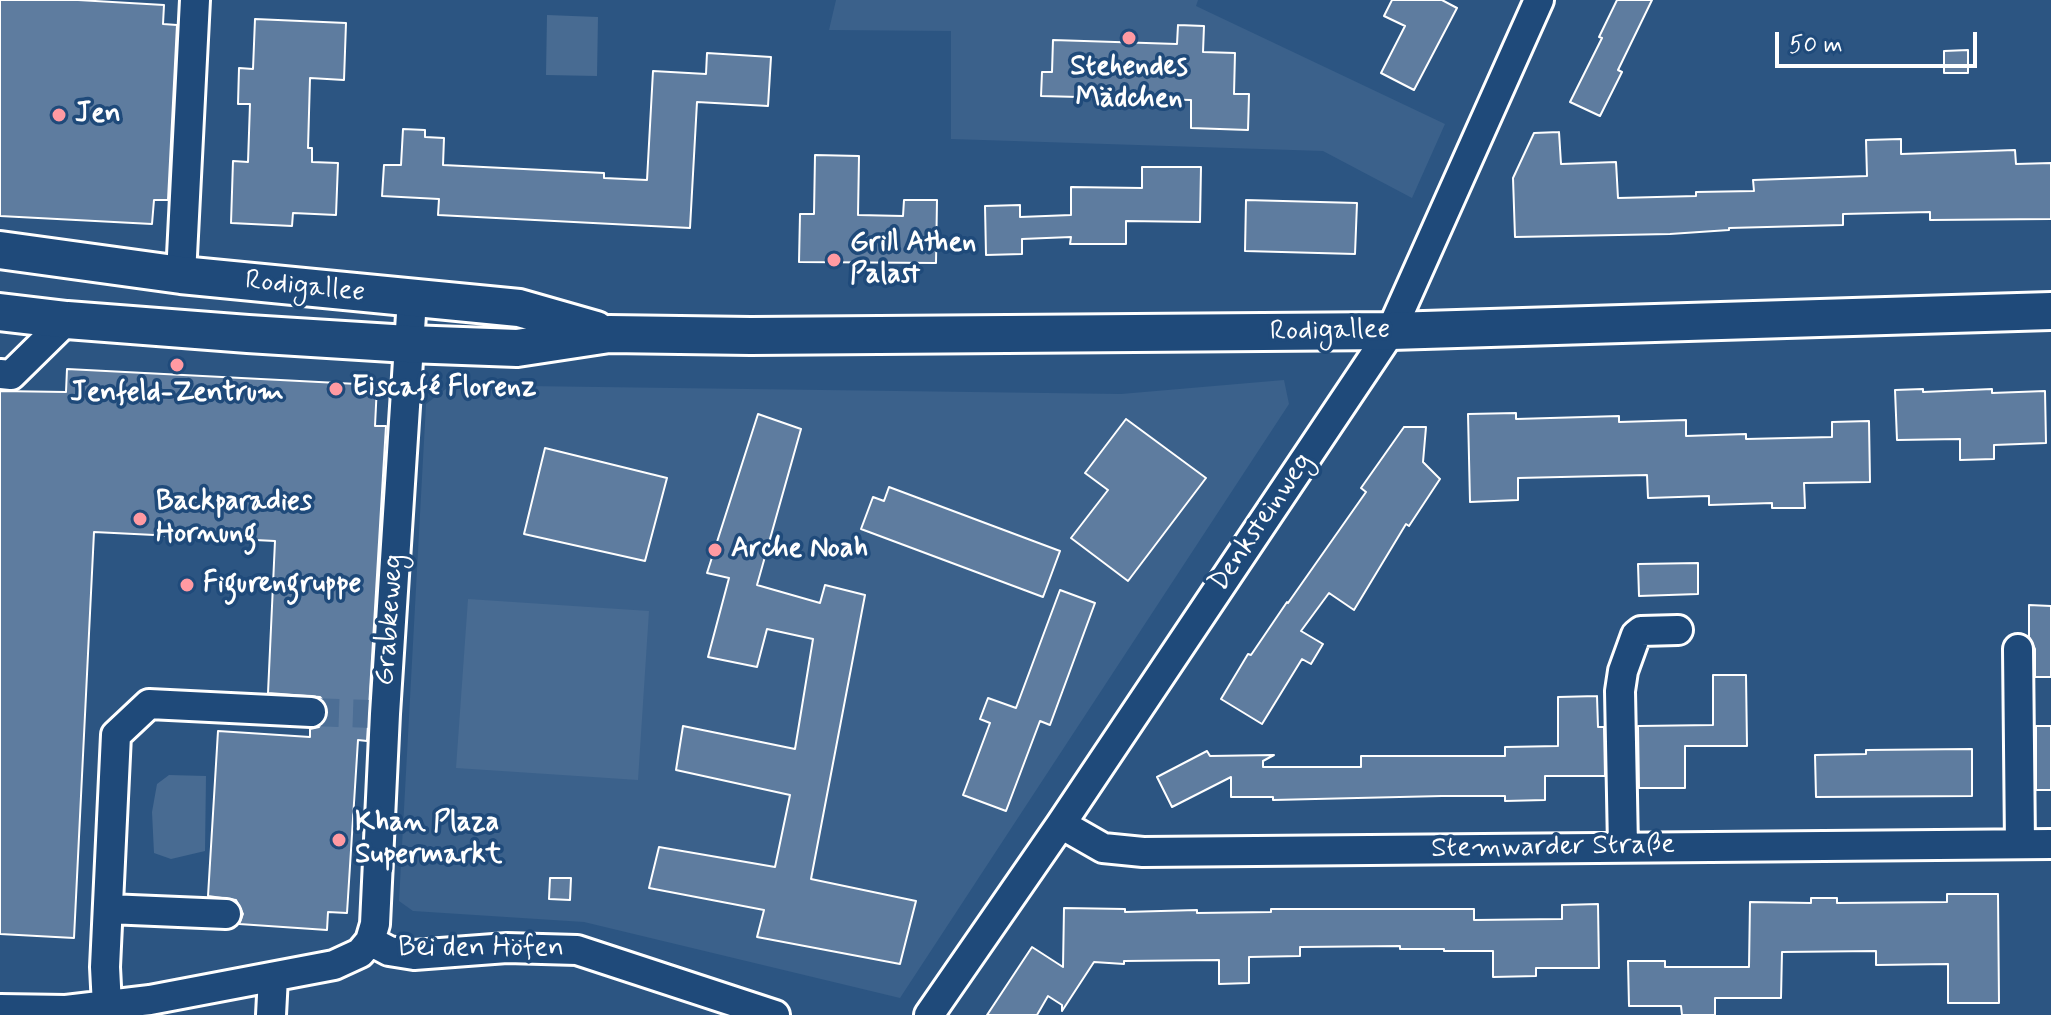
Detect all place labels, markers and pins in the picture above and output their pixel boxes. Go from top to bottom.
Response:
marker: Stehendes Mädchen [1120,29,1138,47]
place label: Stehendes Mädchen [1070,51,1188,117]
place label: Jen [75,98,121,132]
marker: Jen [50,106,68,124]
place label: Grill Athen Palast [850,227,976,293]
marker: Grill Athen Palast [825,251,843,269]
marker: Jenfeld-Zentrum [168,356,186,374]
place label: Eiscafé Florenz [352,372,536,406]
place label: Jenfeld-Zentrum [70,377,284,411]
marker: Eiscafé Florenz [327,380,345,398]
place label: Backparadies Hornung [156,486,312,552]
marker: Backparadies Hornung [131,510,149,528]
place label: Arche Noah [731,533,868,567]
marker: Arche Noah [706,541,724,559]
place label: Figurengruppe [203,568,361,602]
marker: Figurengruppe [178,576,196,594]
place label: Khan Plaza Supermarkt [355,807,502,873]
marker: Khan Plaza Supermarkt [330,831,348,849]

